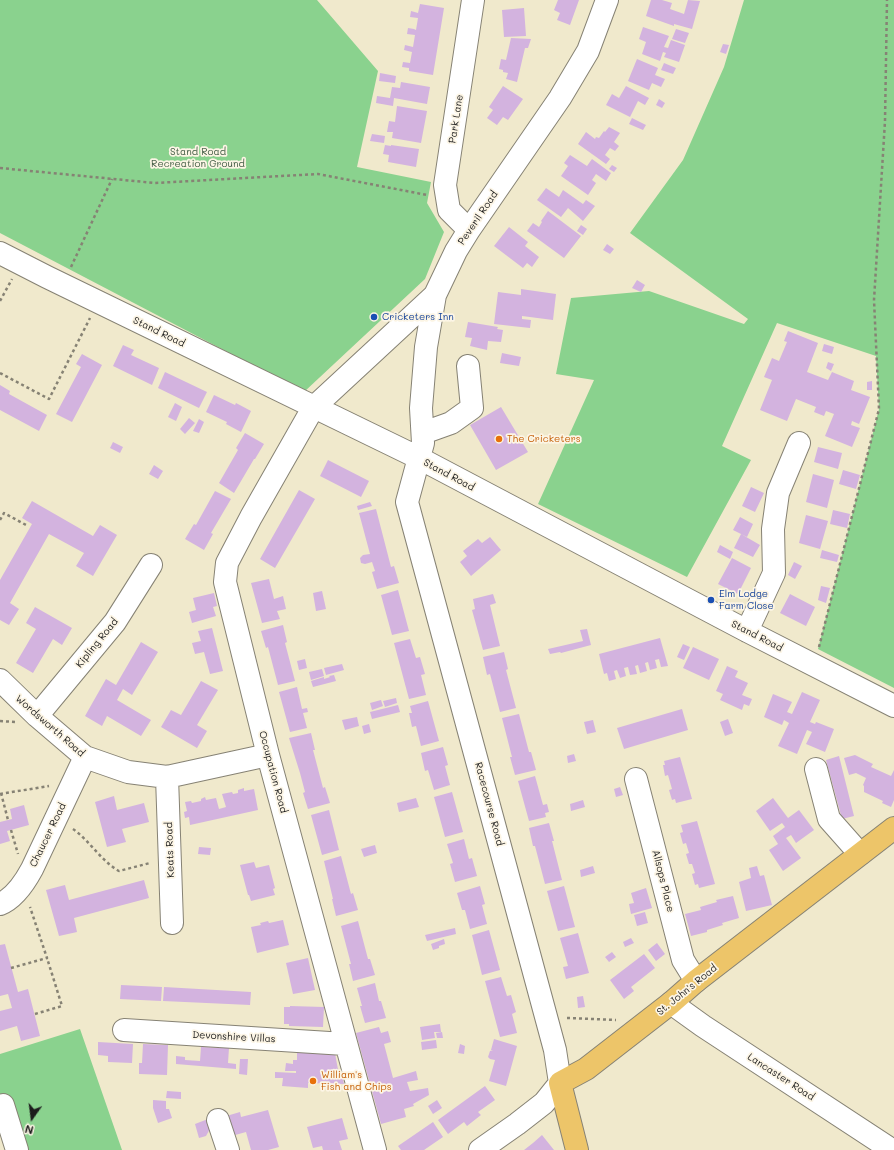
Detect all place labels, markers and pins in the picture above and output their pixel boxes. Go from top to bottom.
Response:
place label: Cricketers Inn [382,311,454,323]
marker: Cricketers Inn [369,312,379,322]
place label: The Cricketers [507,433,581,445]
marker: The Cricketers [494,434,504,444]
place label: Elm Lodge Farm Close [719,588,774,612]
marker: Elm Lodge Farm Close [706,595,716,605]
place label: William's Fish and Chips [321,1069,392,1092]
marker: William's Fish and Chips [308,1076,318,1086]

